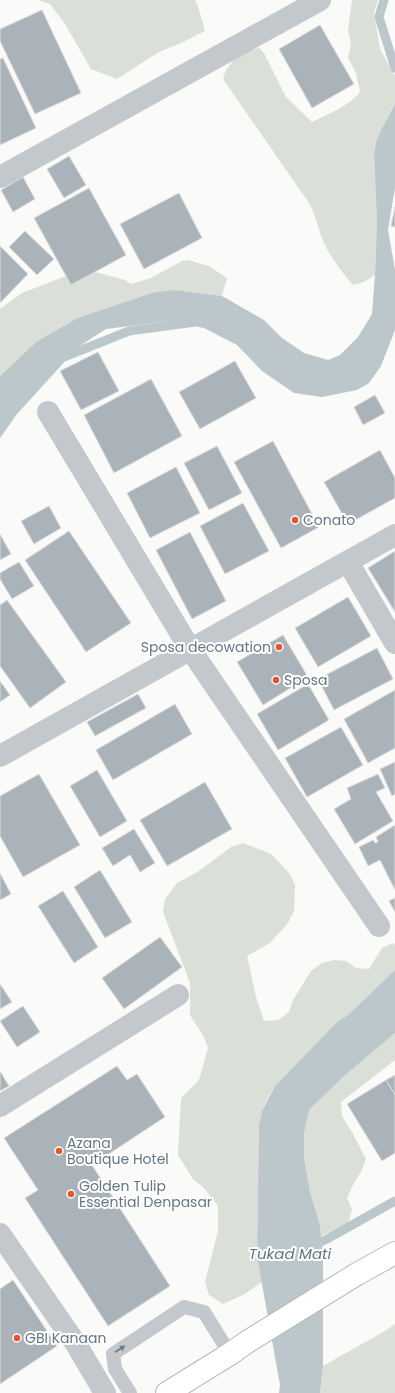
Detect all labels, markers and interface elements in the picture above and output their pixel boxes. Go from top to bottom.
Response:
place label: Conato [303,510,355,530]
marker: Conato [290,515,300,525]
place label: Sposa decowation [141,637,271,657]
marker: Sposa decowation [274,642,284,652]
place label: Sposa [284,670,327,690]
marker: Sposa [271,675,281,685]
place label: Azana Boutique Hotel [67,1133,169,1169]
marker: Azana Boutique Hotel [54,1146,64,1156]
place label: Golden Tulip Essential Denpasar [79,1176,212,1212]
marker: Golden Tulip Essential Denpasar [66,1189,76,1199]
water label: Tukad Mati [249,1243,332,1264]
place label: GBI Kanaan [25,1328,106,1348]
marker: GBI Kanaan [12,1333,22,1343]
one-way arrow [115,1345,125,1353]

